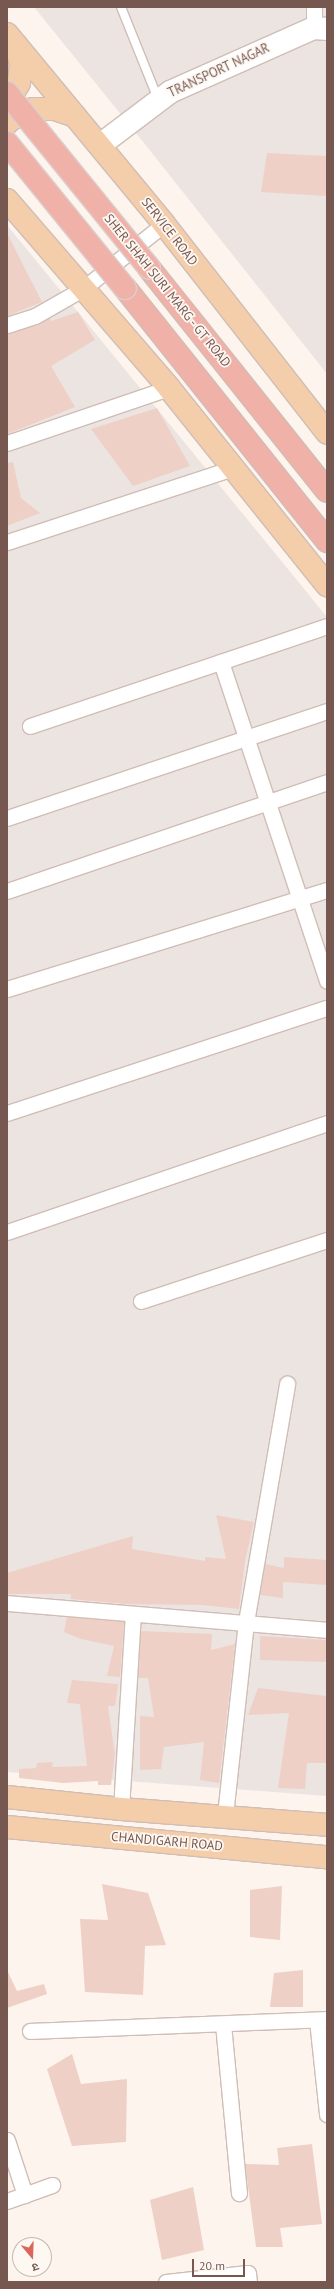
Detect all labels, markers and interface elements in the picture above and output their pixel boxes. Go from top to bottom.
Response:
street label: TRANSPORT NAGAR [166,41,272,101]
street label: SERVICE ROAD [138,195,200,269]
street label: SHER SHAH SURI MARG - GT ROAD [100,210,234,372]
street label: CHANDIGARH ROAD [110,1829,224,1855]
north arrow [12,2237,52,2277]
scale bar [194,2251,247,2277]
text: 20 m [199,2258,225,2273]
text: उ [30,2260,41,2275]

